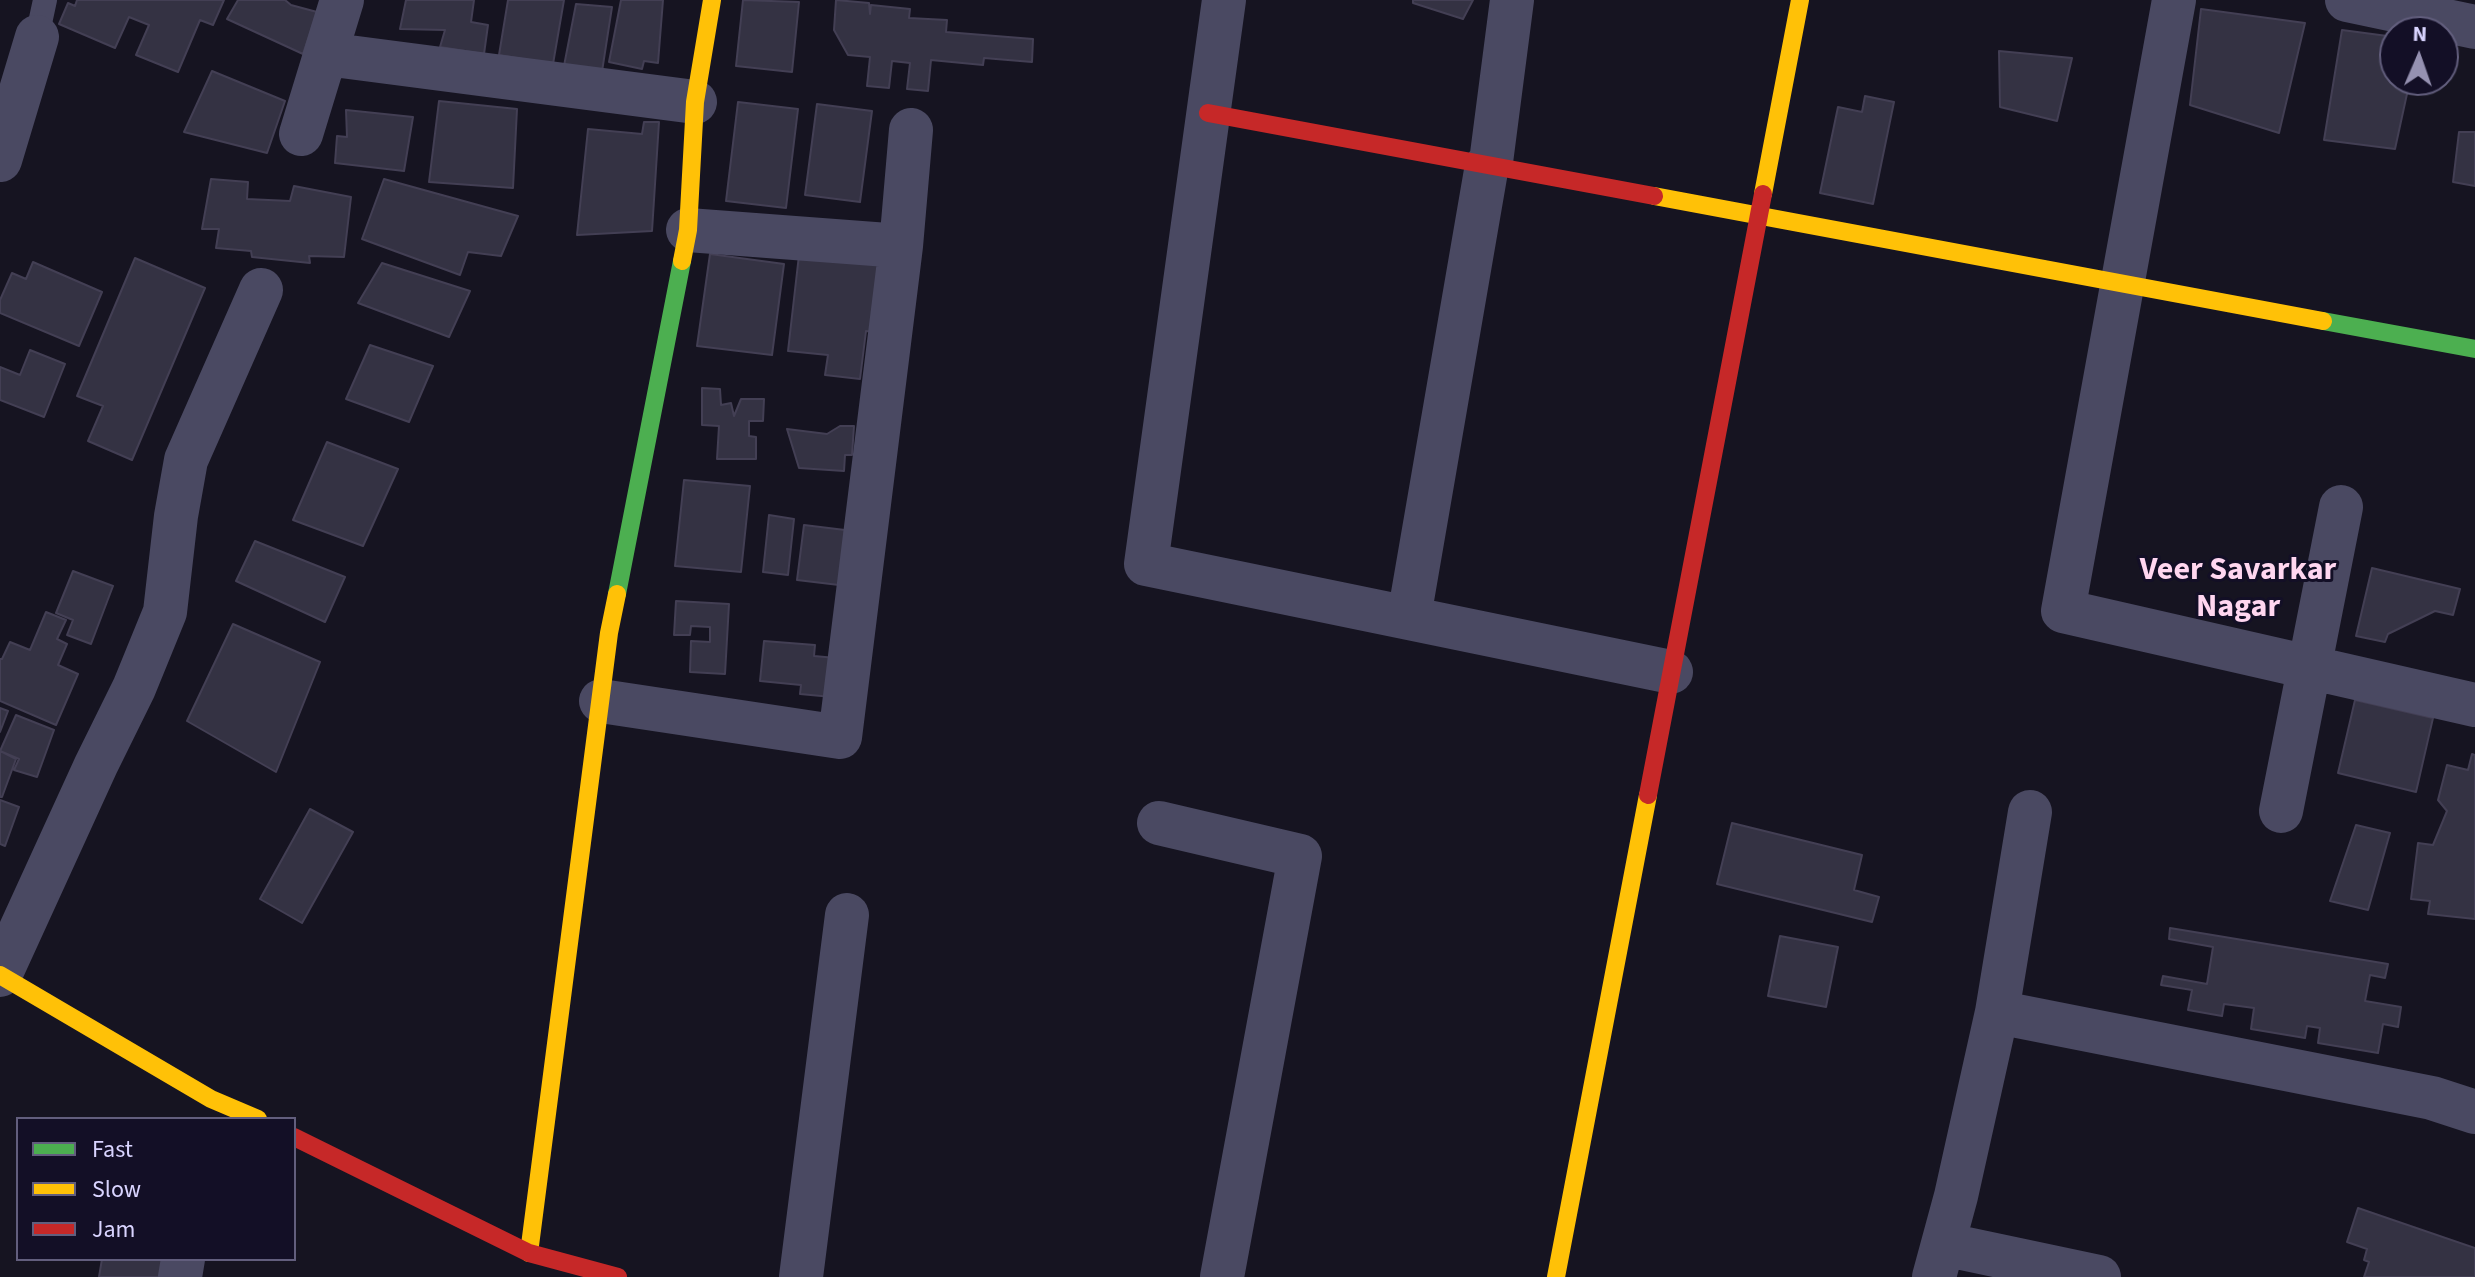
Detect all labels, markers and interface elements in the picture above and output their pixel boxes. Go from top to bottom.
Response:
north arrow [2379,16,2459,96]
text: N [2412,18,2428,50]
district label: Veer Savarkar Nagar [2140,553,2336,628]
legend [16,1117,296,1261]
text: Fast [92,1132,133,1167]
text: Slow [92,1172,141,1207]
text: Jam [92,1212,136,1247]

